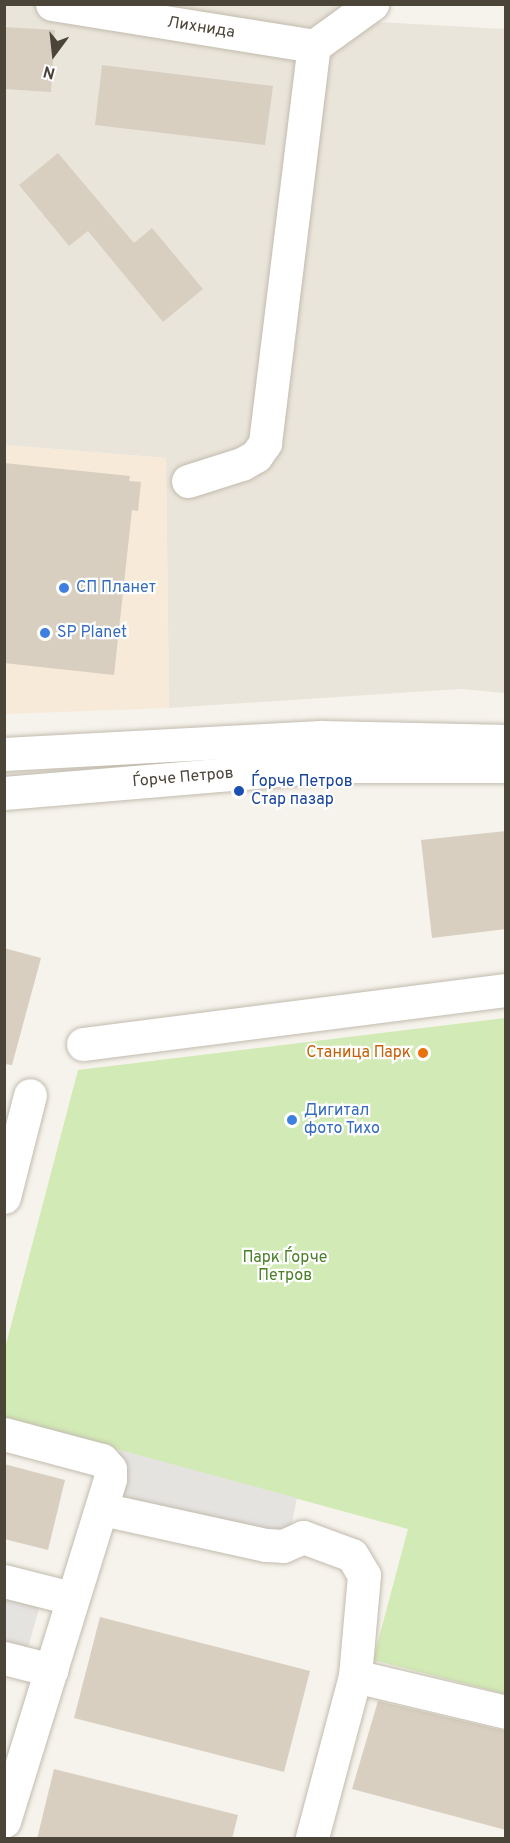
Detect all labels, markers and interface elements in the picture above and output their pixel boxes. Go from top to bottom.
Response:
street label: Лихнида [166,13,236,43]
north arrow [24,24,84,84]
text: N [41,60,57,83]
place label: СП Планет [76,578,156,598]
marker: СП Планет [57,581,71,595]
place label: SP Planet [57,623,127,643]
marker: SP Planet [38,626,52,640]
street label: Ѓорче Петров [132,764,234,792]
place label: Ѓорче Петров Стар пазар [251,772,353,810]
marker: Ѓорче Петров Стар пазар [232,784,246,798]
place label: Станица Парк [306,1043,411,1063]
marker: Станица Парк [416,1046,430,1060]
place label: Дигитал фото Тихо [304,1101,381,1139]
marker: Дигитал фото Тихо [285,1113,299,1127]
park label: Парк Ѓорче Петров [243,1248,327,1286]

